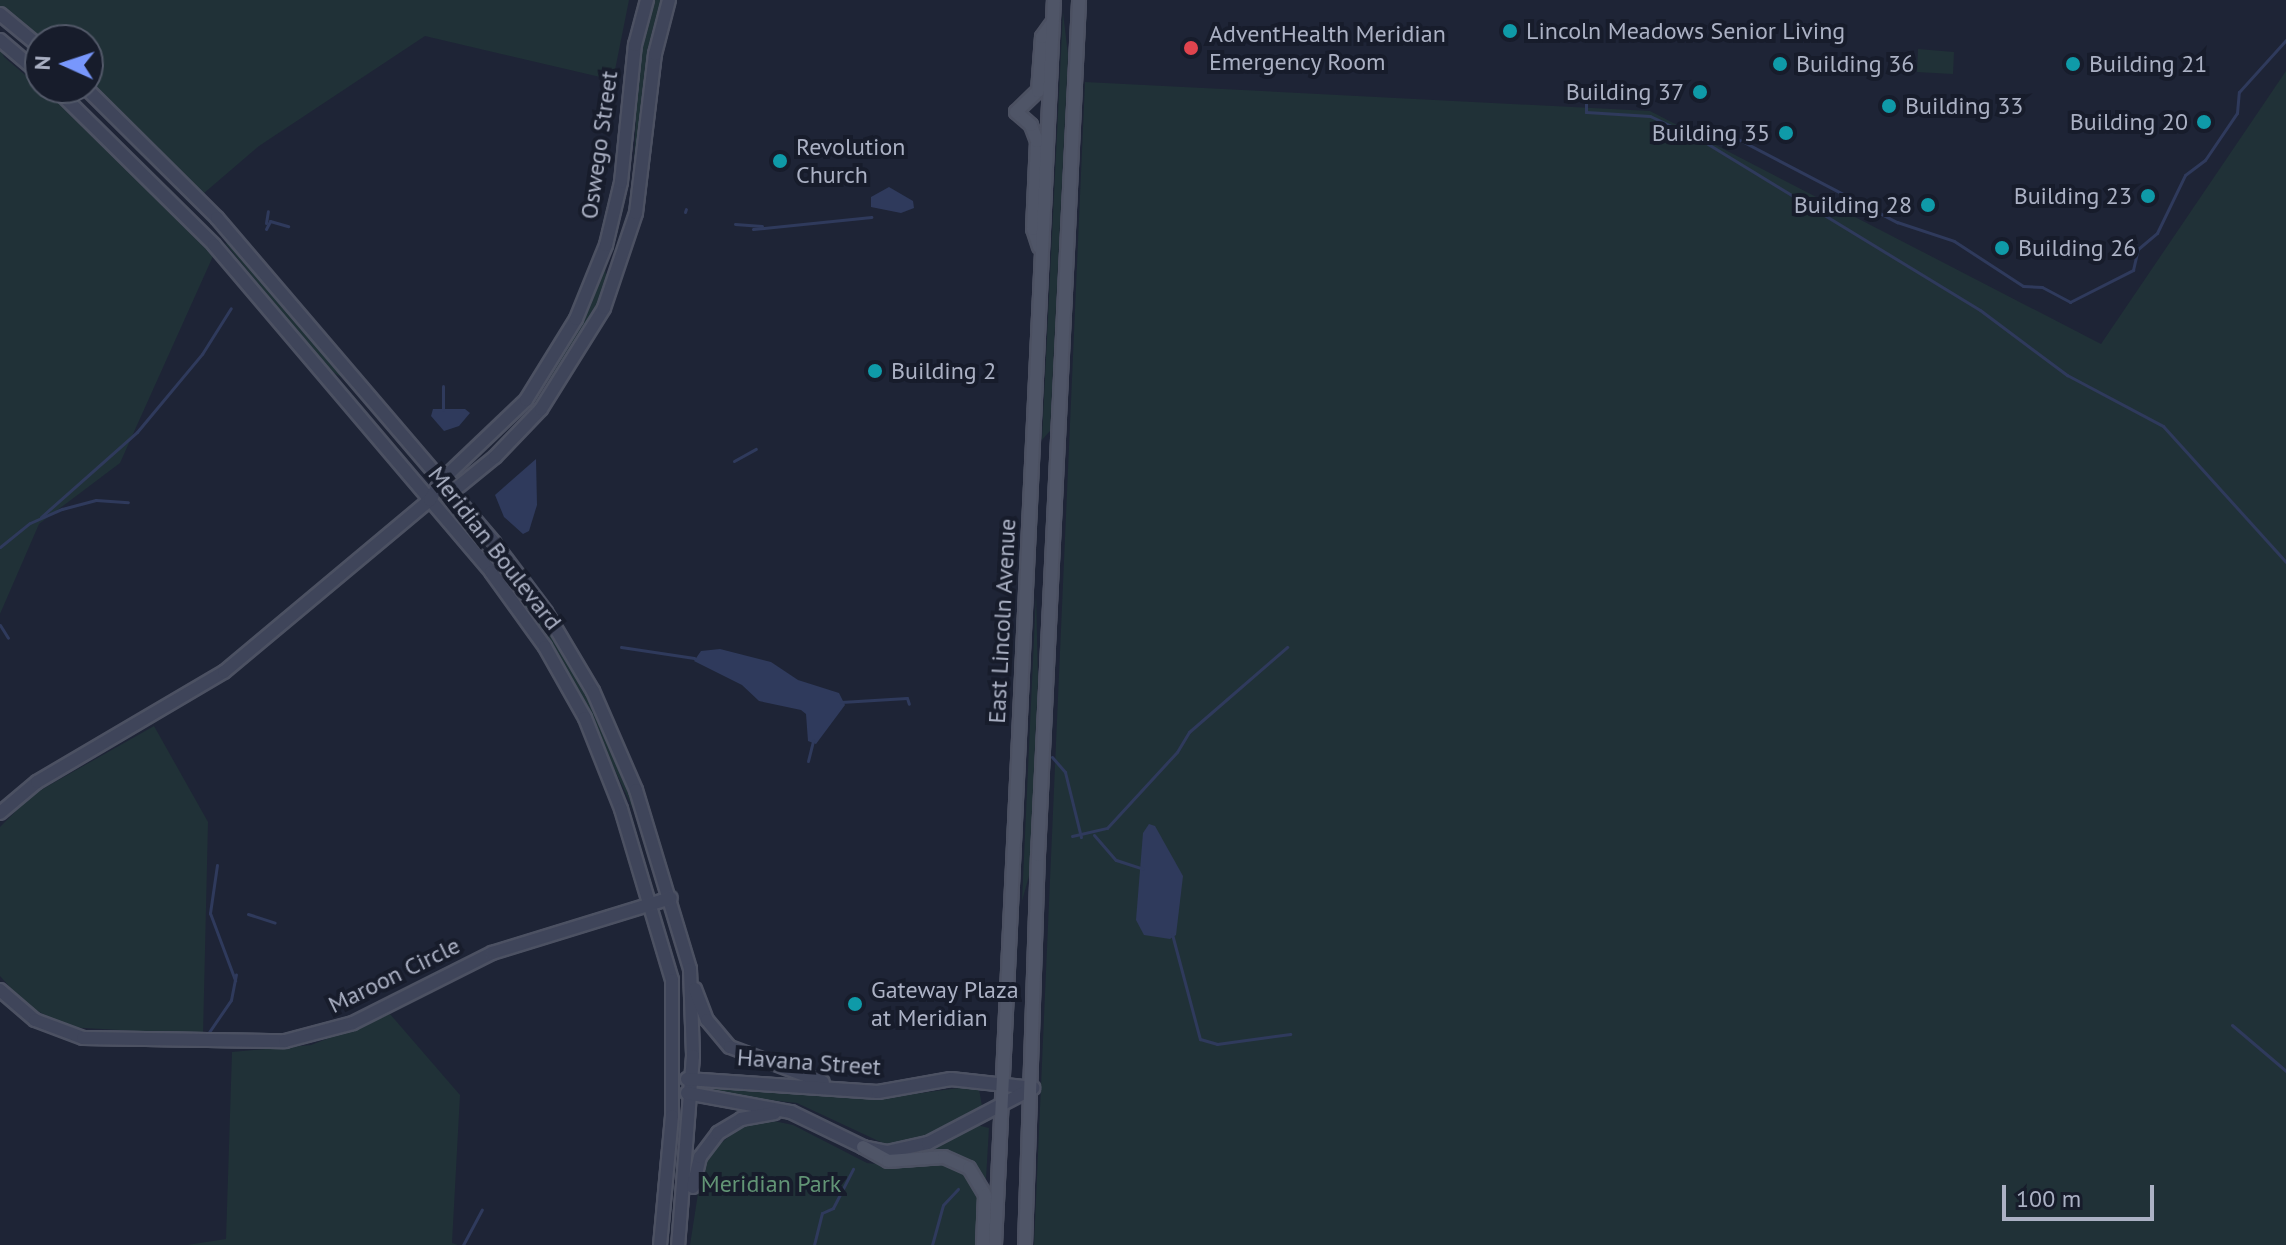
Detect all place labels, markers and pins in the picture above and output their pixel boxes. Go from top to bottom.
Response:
place label: Lincoln Meadows Senior Living [1526,17,1845,45]
place label: AdventHealth Meridian Emergency Room [1209,20,1446,76]
marker: Lincoln Meadows Senior Living [1501,22,1519,40]
marker: AdventHealth Meridian Emergency Room [1180,37,1202,59]
place label: Building 36 [1796,50,1914,78]
place label: Building 21 [2089,50,2207,78]
marker: Building 36 [1771,55,1789,73]
marker: Building 21 [2064,55,2082,73]
place label: Building 37 [1566,78,1684,106]
marker: Building 37 [1691,83,1709,101]
place label: Building 33 [1905,92,2023,120]
marker: Building 33 [1880,97,1898,115]
place label: Building 20 [2070,108,2188,136]
marker: Building 20 [2195,113,2213,131]
place label: Building 35 [1652,119,1770,147]
marker: Building 35 [1777,124,1795,142]
place label: Revolution Church [796,133,905,189]
marker: Revolution Church [771,152,789,170]
place label: Building 23 [2014,182,2132,210]
marker: Building 23 [2139,187,2157,205]
place label: Building 28 [1794,191,1912,219]
marker: Building 28 [1919,196,1937,214]
place label: Building 26 [2018,234,2136,262]
marker: Building 26 [1993,239,2011,257]
place label: Building 2 [891,357,996,385]
marker: Building 2 [866,362,884,380]
place label: Gateway Plaza at Meridian [871,976,1019,1032]
marker: Gateway Plaza at Meridian [846,995,864,1013]

